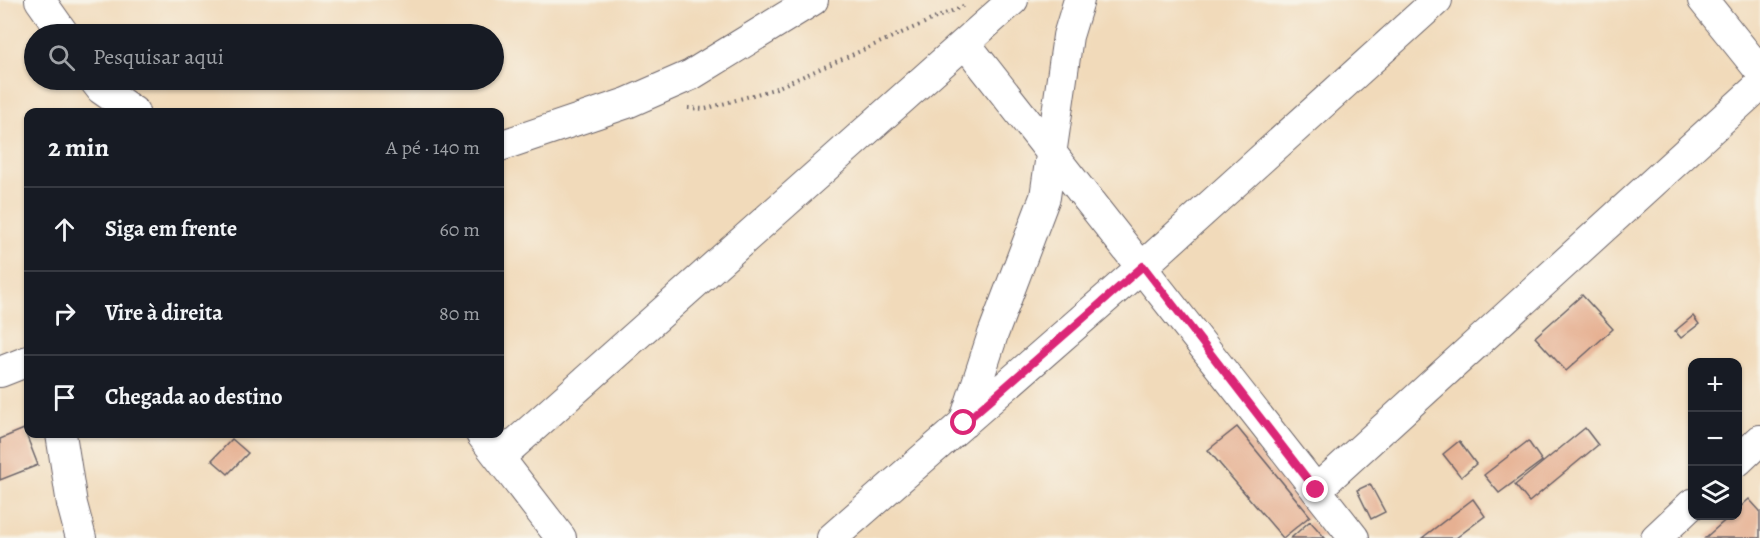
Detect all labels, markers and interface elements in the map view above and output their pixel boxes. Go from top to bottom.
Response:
search box [24,24,504,90]
icon: search [45,41,78,74]
text: Pesquisar aqui [93,42,224,72]
text: 2 min [48,130,109,165]
text: A pé · 140 m [386,134,480,161]
icon: ahead [48,213,81,246]
text: Siga em frente [105,214,237,244]
text: 60 m [440,216,480,243]
icon: right [48,297,81,330]
text: Vire à direita [105,298,223,328]
text: 80 m [439,300,480,327]
map controls [1688,358,1742,520]
button: + [1688,358,1742,412]
icon: arrive [48,381,81,414]
text: Chegada ao destino [105,382,283,412]
route start [950,409,976,435]
button: − [1688,412,1742,466]
button: layers [1688,466,1742,520]
route end [1302,476,1328,502]

